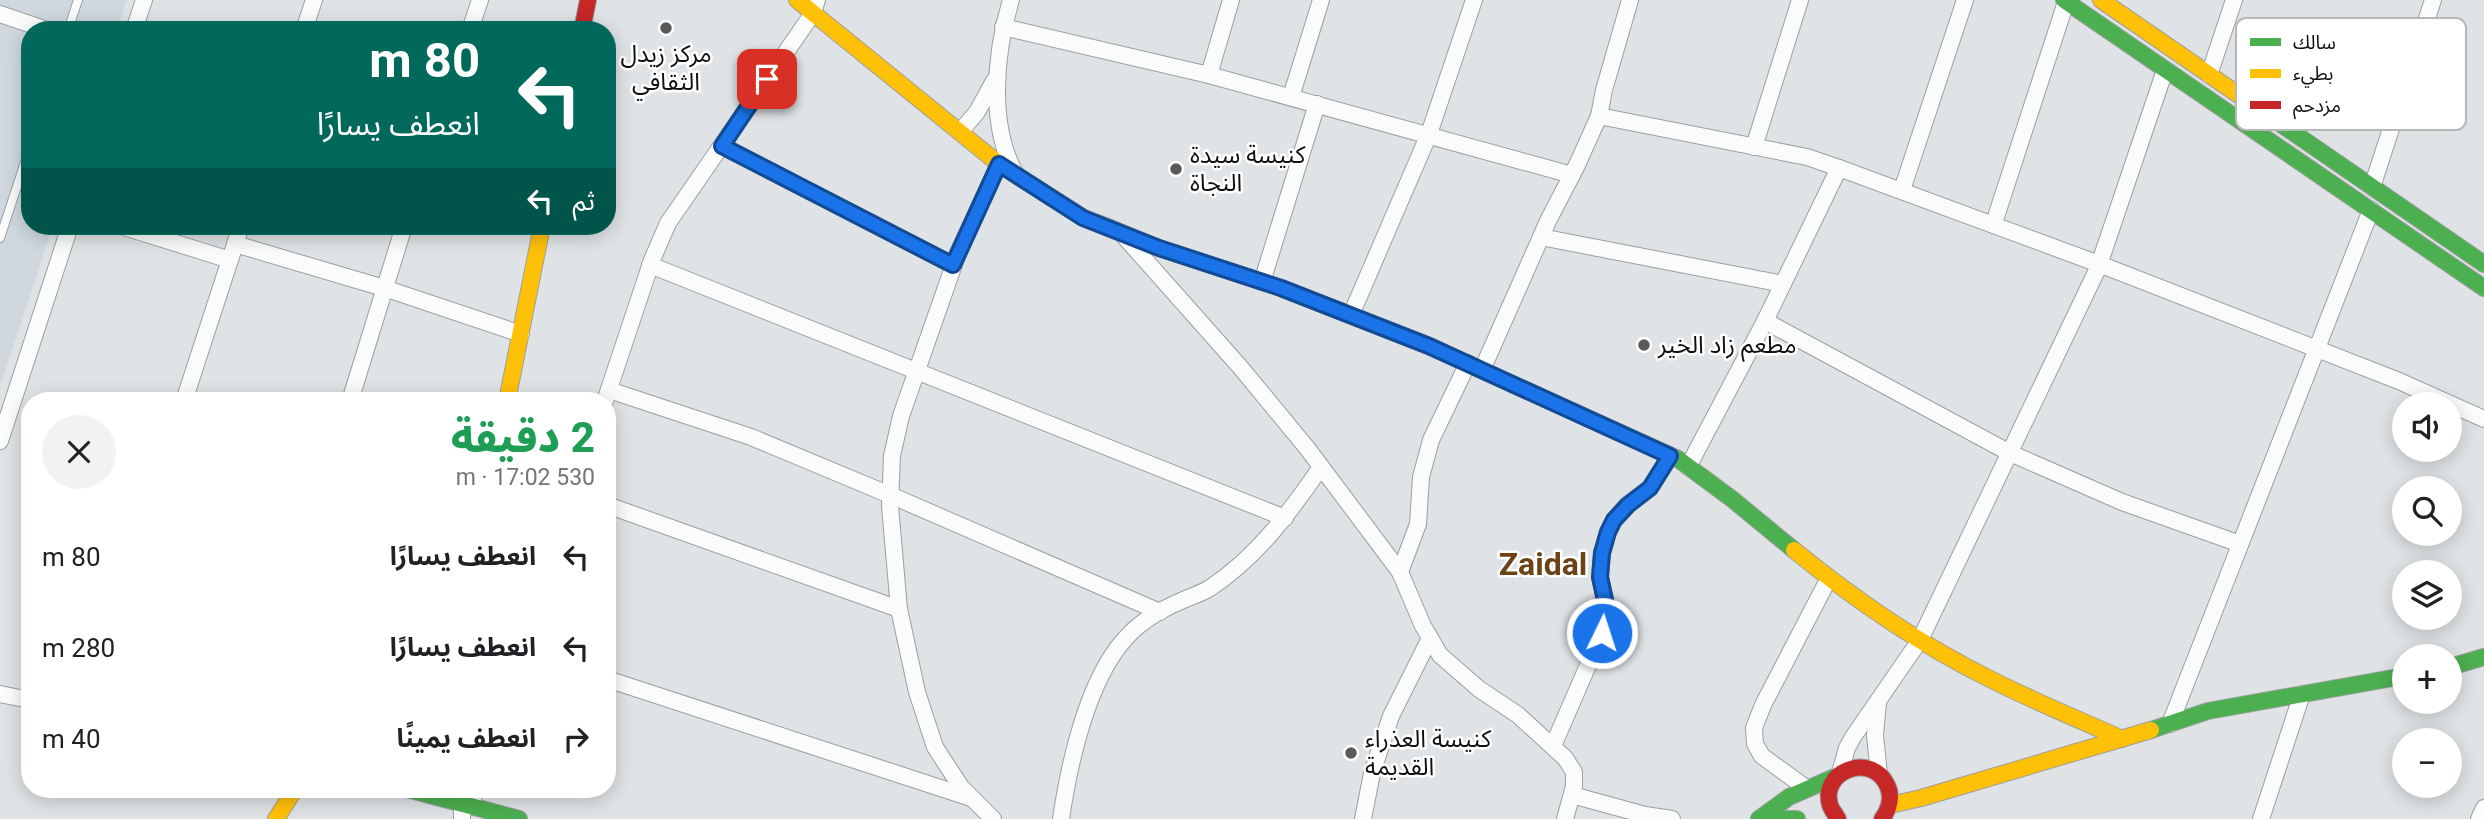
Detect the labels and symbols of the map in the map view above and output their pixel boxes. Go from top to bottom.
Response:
legend [2236,18,2466,130]
marker: مركز زيدل الثقافي [658,20,674,36]
text: سالك [2293,31,2336,54]
place label: مركز زيدل الثقافي [620,40,712,101]
pin [737,49,797,109]
text: بطيء [2293,62,2333,88]
text: مزدحم [2293,94,2341,120]
place label: كنيسة سيدة النجاة [1190,141,1306,197]
marker: كنيسة سيدة النجاة [1168,161,1184,177]
place label: مطعم زاد الخير [1657,331,1797,362]
marker: مطعم زاد الخير [1636,337,1652,353]
district label: Zaidal [1499,545,1587,583]
position arrow [1565,596,1639,670]
place label: كنيسة العذراء القديمة [1365,725,1492,781]
marker: كنيسة العذراء القديمة [1343,745,1359,761]

